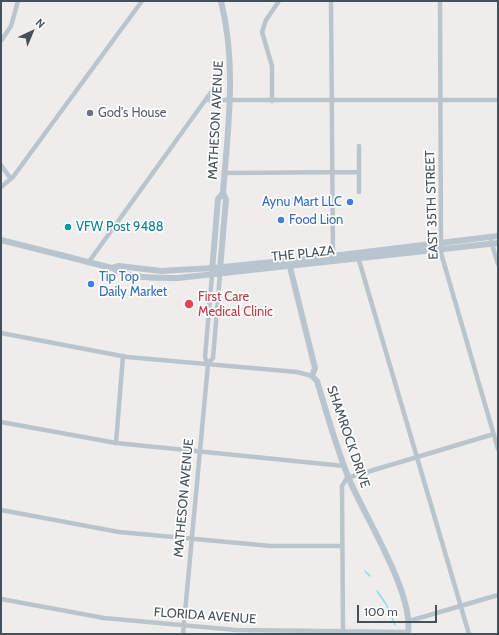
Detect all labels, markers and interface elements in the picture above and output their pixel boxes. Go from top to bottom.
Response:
north arrow [12,12,52,52]
text: N [33,16,48,31]
street label: MATHESON AVENUE [205,60,227,180]
place label: God's House [98,105,166,121]
marker: God's House [85,108,95,118]
street label: EAST 35TH STREET [422,150,442,260]
place label: Aynu Mart LLC [262,194,342,210]
marker: Aynu Mart LLC [345,197,355,207]
place label: Food Lion [289,212,343,228]
marker: Food Lion [276,215,286,225]
place label: VFW Post 9488 [76,219,164,235]
marker: VFW Post 9488 [63,222,73,232]
street label: THE PLAZA [271,243,335,265]
place label: Tip Top Daily Market [99,269,167,300]
marker: Tip Top Daily Market [86,279,96,289]
place label: First Care Medical Clinic [198,289,273,320]
marker: First Care Medical Clinic [183,298,195,310]
street label: SHAMROCK DRIVE [323,384,373,490]
street label: MATHESON AVENUE [171,438,197,558]
scale bar [359,597,439,623]
text: 100 m [364,604,398,619]
street label: FLORIDA AVENUE [153,605,257,627]

